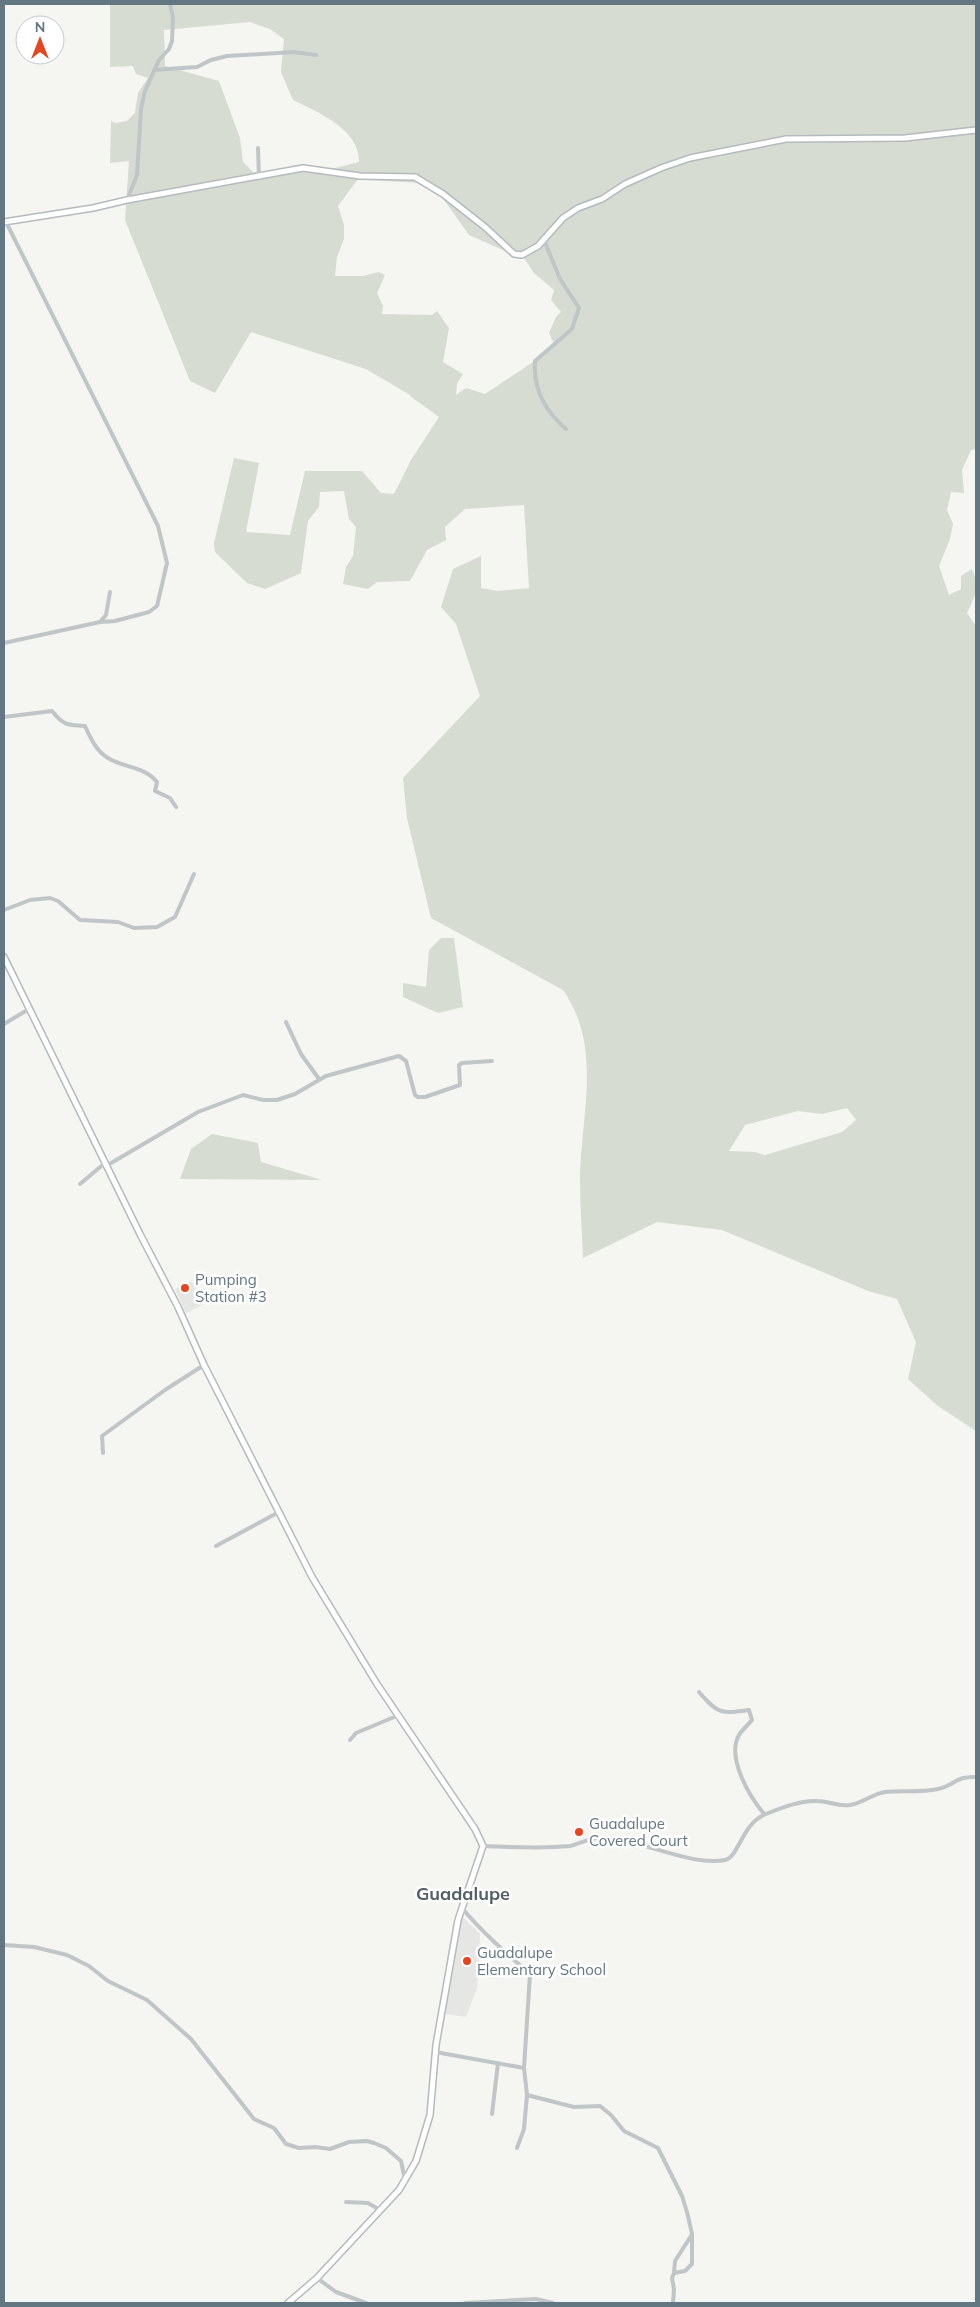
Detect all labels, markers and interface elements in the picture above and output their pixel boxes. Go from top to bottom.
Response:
north arrow [15,15,65,65]
text: N [35,18,45,36]
place label: Pumping Station #3 [195,1270,267,1306]
marker: Pumping Station #3 [179,1282,191,1294]
place label: Guadalupe Covered Court [589,1814,688,1850]
marker: Guadalupe Covered Court [573,1826,585,1838]
district label: Guadalupe [416,1882,510,1905]
place label: Guadalupe Elementary School [477,1943,606,1979]
marker: Guadalupe Elementary School [461,1955,473,1967]

